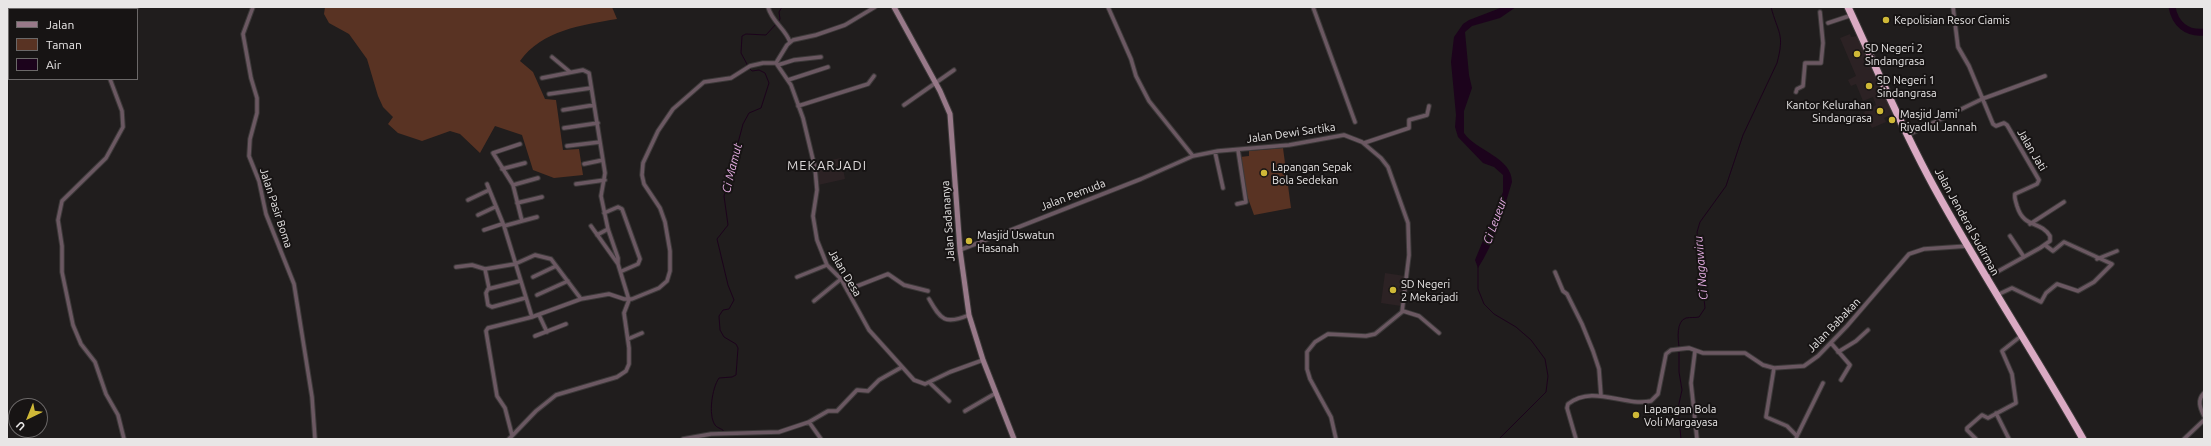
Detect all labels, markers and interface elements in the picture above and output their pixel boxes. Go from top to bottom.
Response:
legend [8,8,138,80]
place label: Kepolisian Resor Ciamis [1894,13,2010,27]
marker: Kepolisian Resor Ciamis [1881,15,1891,25]
text: Jalan [46,18,74,31]
text: Taman [46,38,82,51]
place label: SD Negeri 2 Sindangrasa [1865,41,1925,67]
marker: SD Negeri 2 Sindangrasa [1852,49,1862,59]
text: Air [46,58,61,71]
place label: SD Negeri 1 Sindangrasa [1877,73,1937,99]
marker: SD Negeri 1 Sindangrasa [1864,81,1874,91]
place label: Kantor Kelurahan Sindangrasa [1786,98,1872,124]
marker: Kantor Kelurahan Sindangrasa [1875,106,1885,116]
place label: Masjid Jami' Riyadlul Jannah [1900,107,1977,133]
marker: Masjid Jami' Riyadlul Jannah [1887,115,1897,125]
street label: Jalan Dewi Sartika [1246,120,1336,146]
street label: Jalan Jati [2014,127,2050,173]
water label: Ci Mamut [719,141,745,195]
district label: MEKARJADI [787,158,867,174]
place label: Lapangan Sepak Bola Sedekan [1272,160,1352,186]
street label: Jalan Pasir Boma [257,166,295,250]
street label: Jalan Jenderal Sudirman [1932,166,2002,278]
marker: Lapangan Sepak Bola Sedekan [1259,168,1269,178]
street label: Jalan Pemuda [1039,177,1107,213]
street label: Jalan Sadananya [939,180,957,262]
water label: Ci Leueur [1480,196,1510,246]
place label: Masjid Uswatun Hasanah [977,228,1055,254]
water label: Ci Nagawiru [1691,235,1711,301]
marker: Masjid Uswatun Hasanah [964,236,974,246]
street label: Jalan Desa [826,247,864,299]
place label: SD Negeri 2 Mekarjadi [1401,277,1458,303]
marker: SD Negeri 2 Mekarjadi [1388,285,1398,295]
street label: Jalan Babakan [1805,295,1863,355]
north arrow [8,398,48,438]
place label: Lapangan Bola Voli Margayasa [1644,402,1718,428]
marker: Lapangan Bola Voli Margayasa [1631,410,1641,420]
text: U [14,419,27,433]

